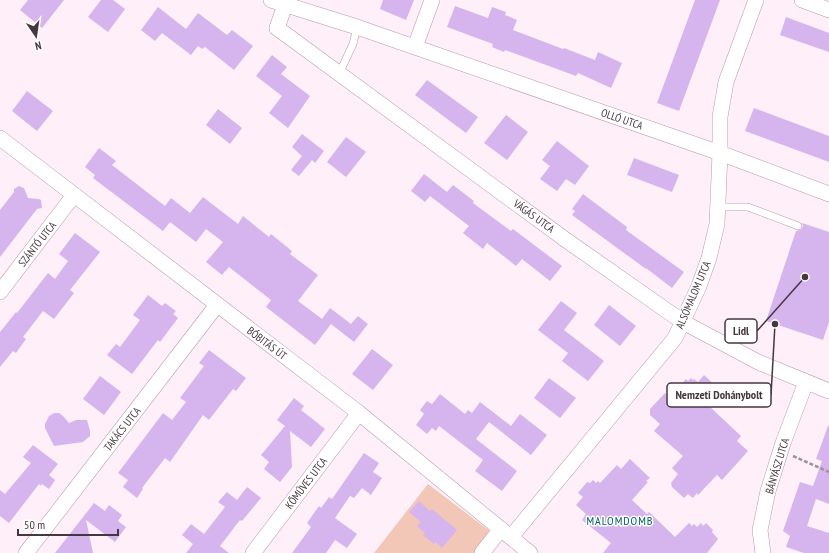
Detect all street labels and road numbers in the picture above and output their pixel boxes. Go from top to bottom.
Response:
street label: OLLÓ UTCA [599,105,645,133]
street label: VÁGÁS UTCA [510,196,558,236]
street label: SZÁNTÓ UTCA [15,218,59,269]
street label: ALSÓMALOM UTCA [672,258,714,331]
street label: BÓBITÁS ÚT [244,324,290,363]
street label: TAKÁCS UTCA [100,404,144,454]
street label: BÁNYÁSZ UTCA [762,436,792,496]
street label: KŐMŰVES UTCA [282,454,330,512]

